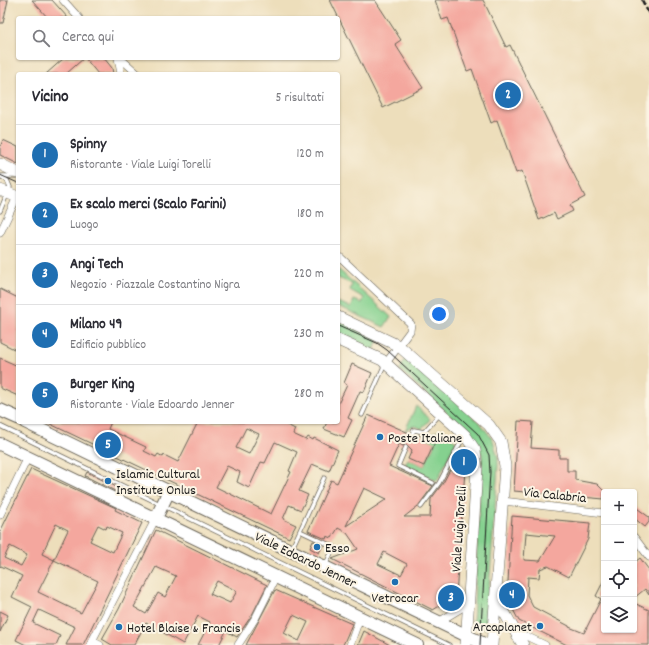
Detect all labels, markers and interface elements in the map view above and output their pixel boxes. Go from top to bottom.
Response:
search box [16,16,340,60]
icon: search [30,27,52,49]
text: Cerca qui [62,27,114,49]
pin: 2 [495,80,521,110]
text: Vicino [32,86,69,110]
text: 5 risultati [276,89,324,108]
text: Spinny [70,134,106,156]
text: 1 [44,145,46,164]
text: 120 m [296,145,324,164]
text: Ristorante · Viale Luigi Torelli [70,156,211,175]
text: Ex scalo merci (Scalo Farini) [70,194,226,216]
text: 2 [42,205,48,224]
text: 180 m [297,205,324,224]
text: Luogo [70,216,98,235]
text: Angi Tech [70,254,123,276]
text: 3 [42,265,48,284]
text: 220 m [294,265,324,284]
text: Negozio · Piazzale Costantino Nigra [70,276,240,295]
your location [429,304,449,324]
text: Milano 49 [70,314,122,336]
text: 4 [42,325,48,344]
text: 230 m [294,325,324,344]
text: Edificio pubblico [70,336,146,355]
text: Burger King [70,374,135,396]
text: 5 [42,385,48,404]
text: 280 m [294,385,324,404]
text: Ristorante · Viale Edoardo Jenner [70,396,234,415]
place label: Poste Italiane [388,429,462,449]
pin: 5 [95,430,121,460]
marker: Poste Italiane [375,432,385,442]
pin: 1 [451,447,477,477]
place label: Islamic Cultural Institute Onlus [116,465,200,501]
marker: Islamic Cultural Institute Onlus [103,476,113,486]
street label: Via Calabria [522,483,588,509]
street label: Viale Luigi Torelli [447,485,473,573]
map controls [601,489,637,633]
button: + [601,489,637,525]
button: − [601,525,637,561]
street label: Viale Edoardo Jenner [251,527,360,594]
place label: Esso [325,539,349,559]
marker: Esso [312,542,322,552]
button: locate [601,561,637,597]
marker: Vetrocar [390,577,400,587]
pin: 4 [499,580,525,610]
pin: 3 [438,583,464,613]
place label: Vetrocar [372,589,419,609]
button: layers [601,597,637,633]
place label: Arcaplanet [473,618,532,638]
place label: Hotel Blaise & Francis [127,619,241,639]
marker: Arcaplanet [535,621,545,631]
marker: Hotel Blaise & Francis [114,622,124,632]

